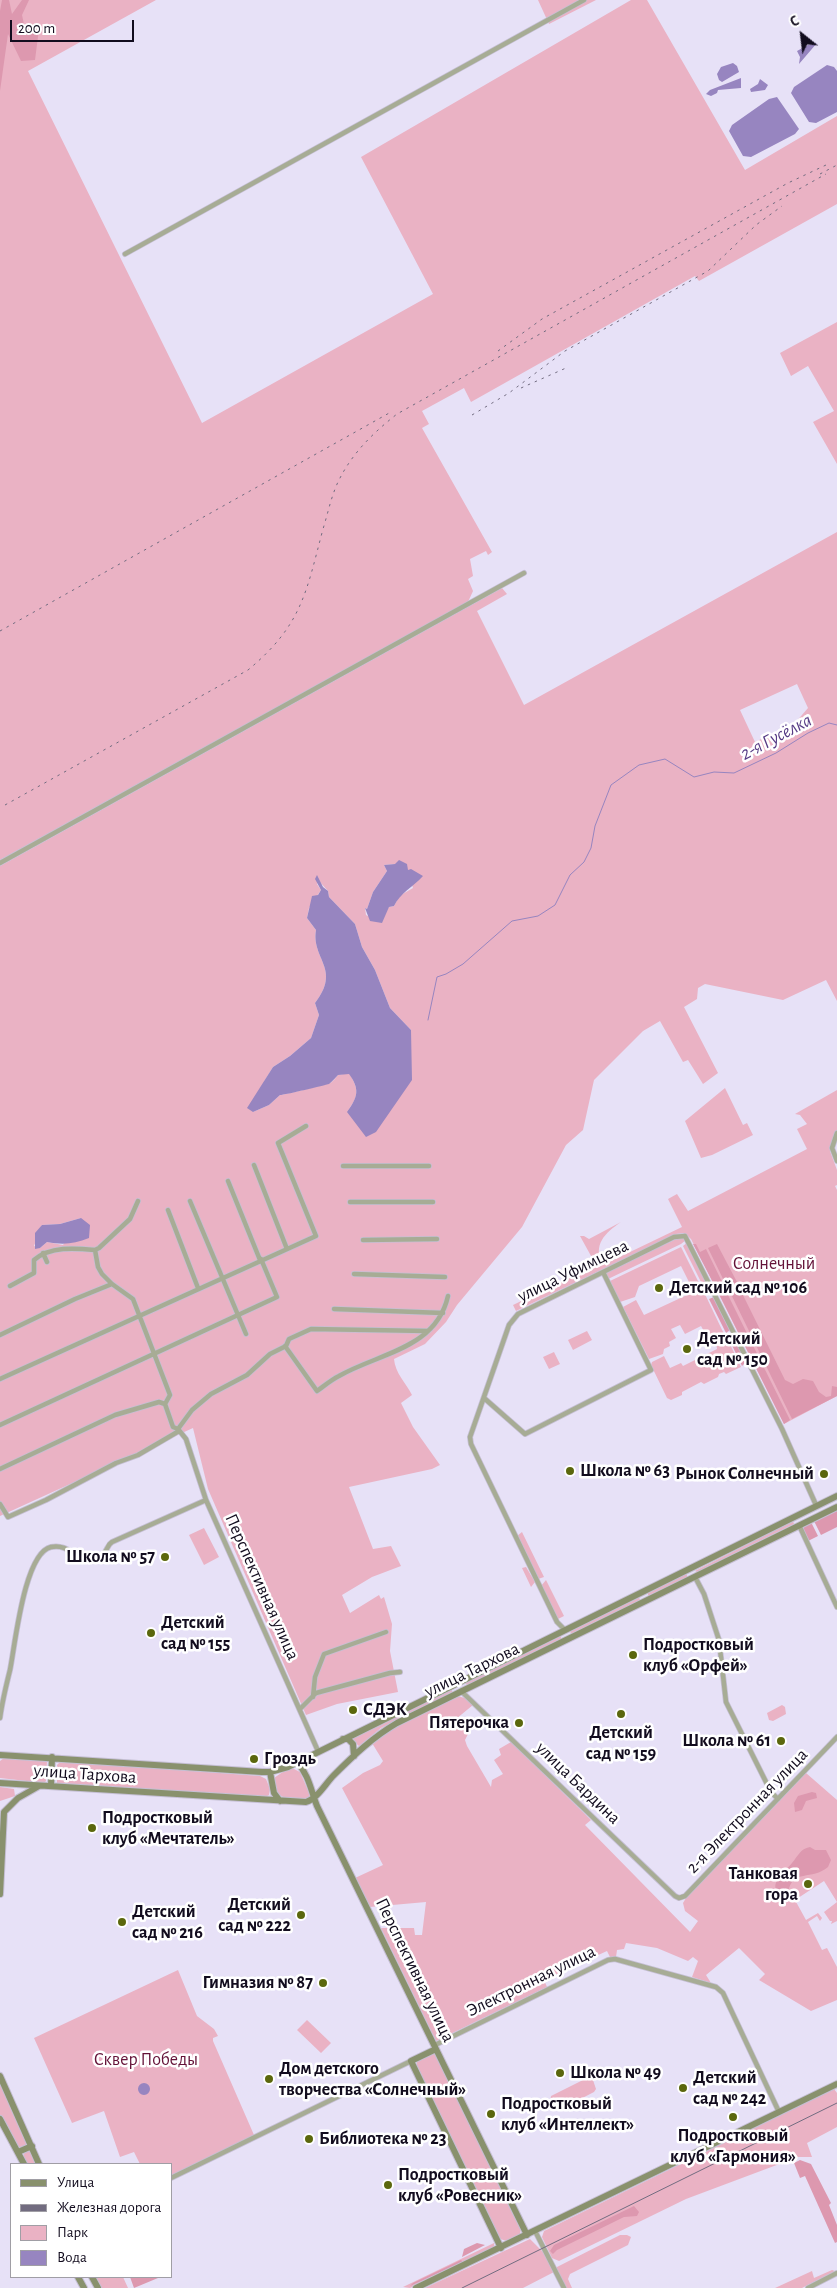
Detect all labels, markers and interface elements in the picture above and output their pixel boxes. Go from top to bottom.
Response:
scale bar [12,10,136,42]
north arrow [777,10,827,60]
text: С [788,14,802,30]
text: 200 m [18,21,55,36]
water label: 2-я Гусёлка [736,709,816,765]
street label: улица Уфимцева [514,1235,632,1307]
park label: Солнечный [733,1253,815,1275]
place label: Детский сад № 106 [669,1277,807,1299]
marker: Детский сад № 106 [653,1282,665,1294]
place label: Детский сад № 150 [697,1328,768,1370]
marker: Детский сад № 150 [681,1343,693,1355]
place label: Школа № 63 [580,1460,670,1482]
place label: Рынок Солнечный [675,1463,814,1485]
marker: Школа № 63 [564,1465,576,1477]
marker: Рынок Солнечный [818,1468,830,1480]
street label: Перспективная улица [220,1510,304,1664]
place label: Школа № 57 [66,1546,155,1568]
marker: Школа № 57 [159,1551,171,1563]
place label: Детский сад № 155 [161,1612,230,1655]
marker: Детский сад № 155 [145,1627,157,1639]
place label: Подростковый клуб «Орфей» [643,1634,754,1676]
street label: улица Тархова [421,1638,523,1702]
marker: Подростковый клуб «Орфей» [627,1649,639,1661]
place label: СДЭК [363,1699,407,1721]
marker: СДЭК [347,1704,359,1716]
marker: Детский сад № 159 [615,1708,627,1720]
place label: Пятерочка [429,1712,509,1734]
marker: Пятерочка [513,1717,525,1729]
place label: Детский сад № 159 [586,1722,656,1765]
place label: Школа № 61 [682,1730,771,1752]
marker: Школа № 61 [775,1735,787,1747]
street label: улица Бардина [531,1737,625,1829]
street label: 2-я Электронная улица [682,1744,812,1878]
place label: Гроздь [264,1748,316,1770]
marker: Гроздь [248,1753,260,1765]
street label: улица Тархова [33,1760,137,1788]
place label: Подростковый клуб «Мечтатель» [102,1807,235,1850]
marker: Подростковый клуб «Мечтатель» [86,1822,98,1834]
place label: Танковая гора [729,1863,798,1906]
marker: Танковая гора [802,1878,814,1890]
place label: Детский сад № 222 [218,1894,291,1936]
street label: Перспективная улица [371,1894,459,2046]
place label: Детский сад № 216 [132,1901,203,1944]
marker: Детский сад № 222 [295,1909,307,1921]
marker: Детский сад № 216 [116,1916,128,1928]
street label: Электронная улица [463,1940,599,2022]
place label: Гимназия № 87 [203,1972,313,1994]
marker: Гимназия № 87 [317,1977,329,1989]
park label: Сквер Победы [94,2049,198,2071]
place label: Дом детского творчества «Солнечный» [279,2058,466,2100]
place label: Школа № 49 [570,2062,661,2084]
marker: Школа № 49 [554,2067,566,2079]
place label: Детский сад № 242 [693,2067,766,2110]
marker: Дом детского творчества «Солнечный» [263,2073,275,2085]
marker: Детский сад № 242 [677,2082,689,2094]
place label: Подростковый клуб «Интеллект» [501,2093,634,2136]
marker: Подростковый клуб «Интеллект» [485,2108,497,2120]
marker: Подростковый клуб «Гармония» [727,2111,739,2123]
place label: Подростковый клуб «Гармония» [670,2125,796,2168]
place label: Библиотека № 23 [319,2128,446,2150]
marker: Библиотека № 23 [303,2133,315,2145]
legend [10,2163,172,2278]
place label: Подростковый клуб «Ровесник» [398,2164,522,2206]
text: Улица [57,2175,94,2190]
marker: Подростковый клуб «Ровесник» [382,2179,394,2191]
text: Железная дорога [57,2200,161,2215]
text: Парк [57,2225,88,2240]
text: Вода [57,2250,87,2265]

